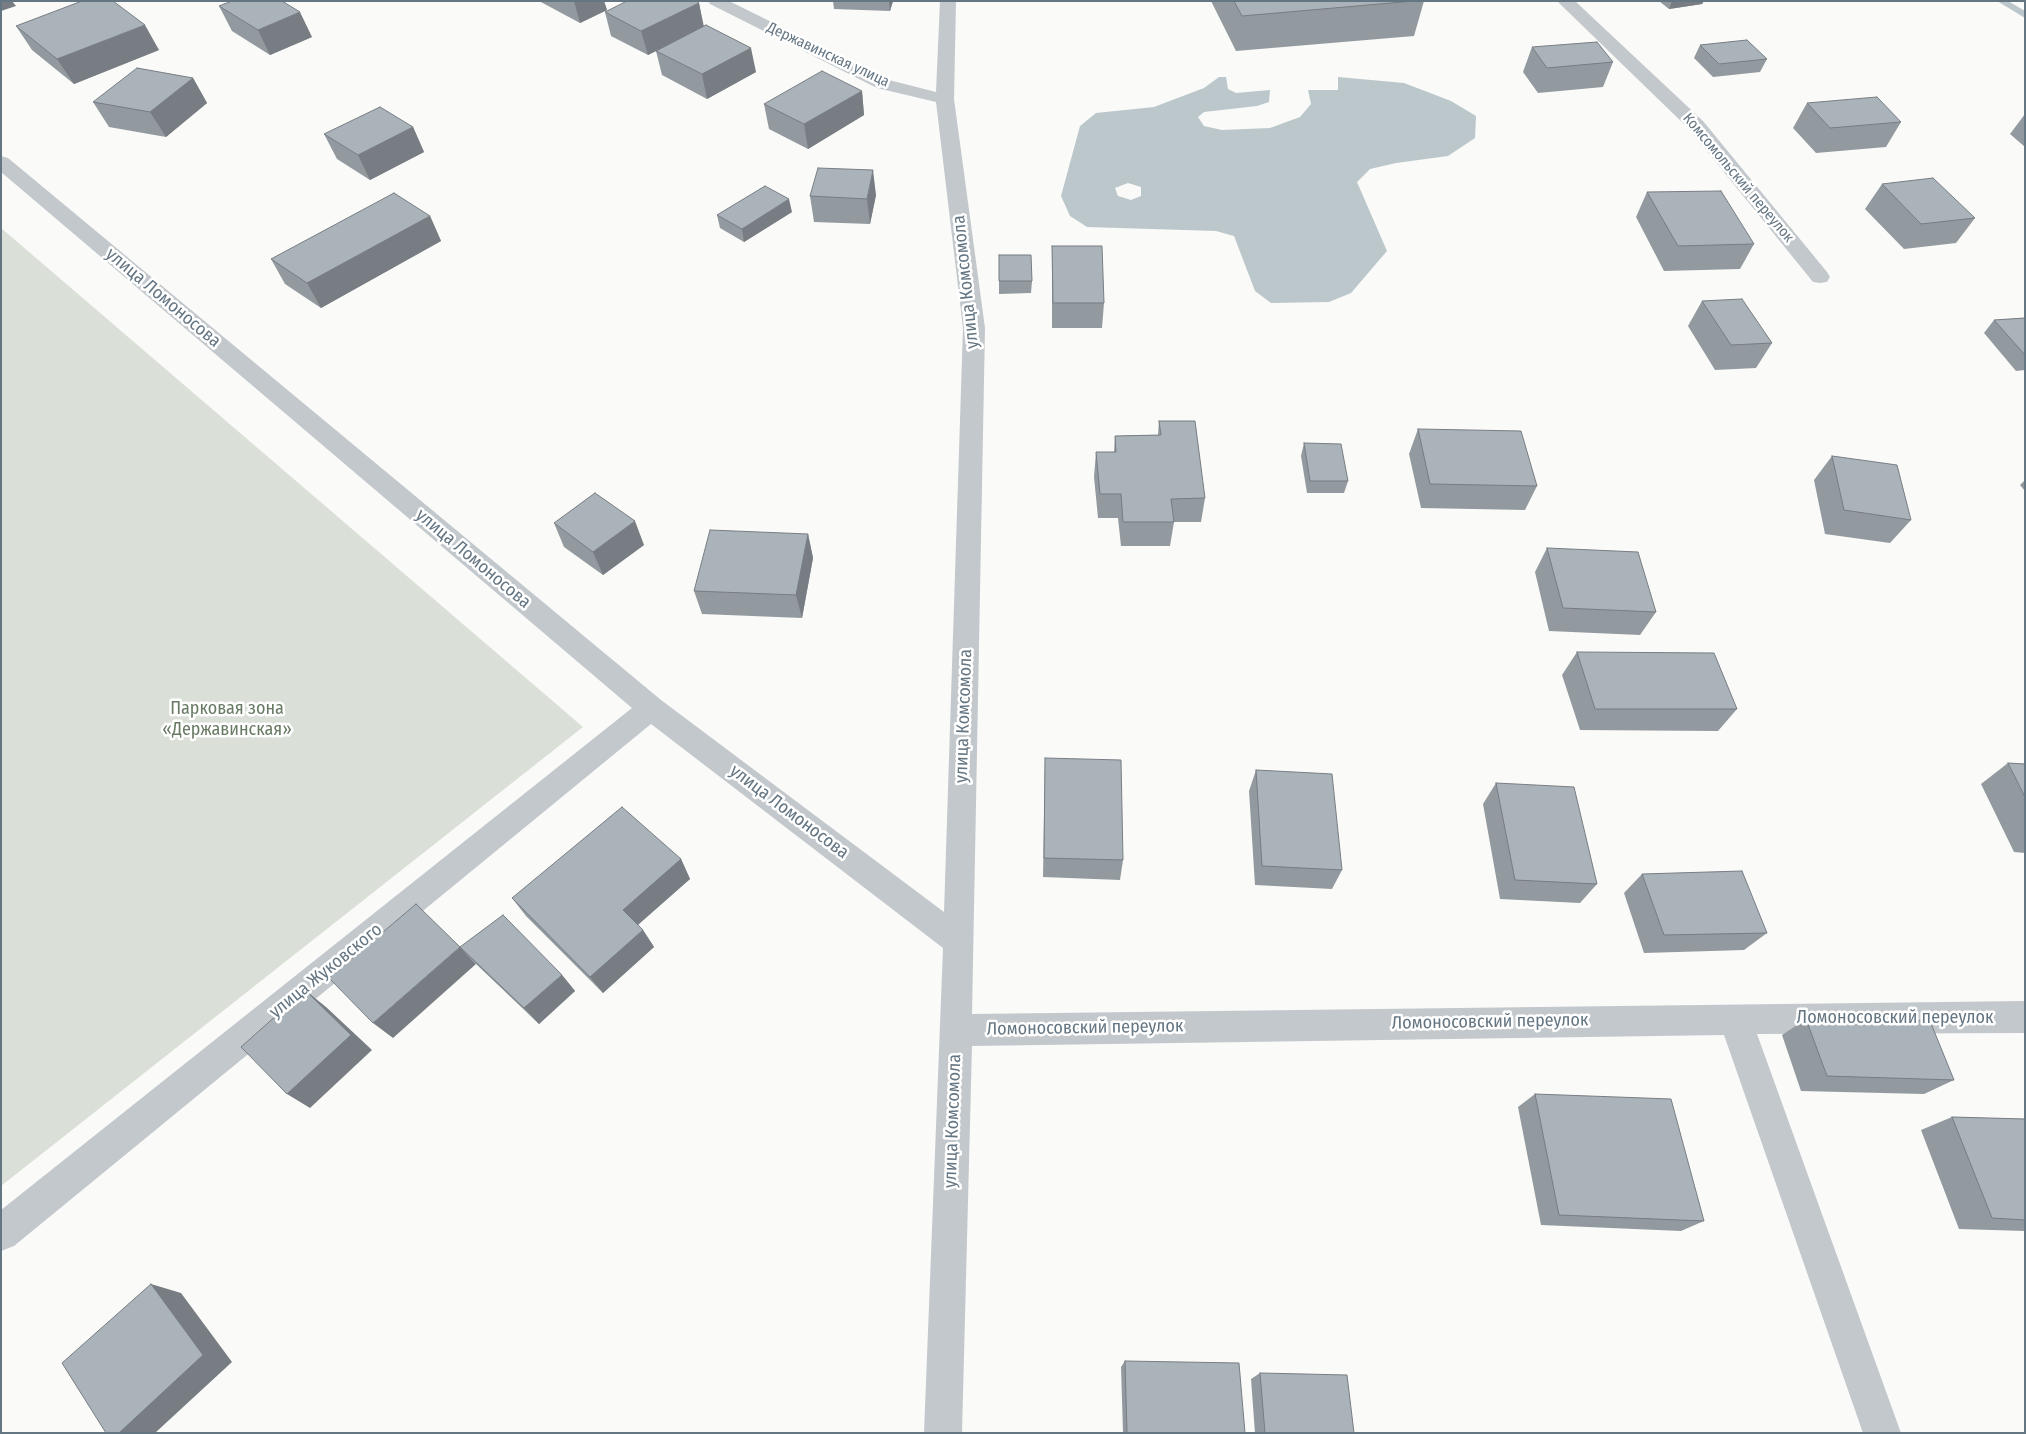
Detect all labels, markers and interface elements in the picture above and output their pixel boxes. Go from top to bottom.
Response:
street label: Державинская улица [764,19,892,91]
street label: Комсомольский переулок [1679,110,1797,246]
street label: улица Комсомола [948,214,984,350]
street label: улица Ломоносова [101,244,225,352]
street label: улица Ломоносова [411,505,535,613]
street label: улица Комсомола [951,649,977,783]
park label: Парковая зона «Державинская» [162,698,292,741]
street label: улица Ломоносова [725,760,853,864]
street label: улица Жуковского [265,919,387,1023]
street label: Ломоносовский переулок [1797,1007,1993,1029]
street label: Ломоносовский переулок [1391,1009,1589,1035]
street label: Ломоносовский переулок [986,1015,1184,1041]
street label: улица Комсомола [940,1054,966,1188]

